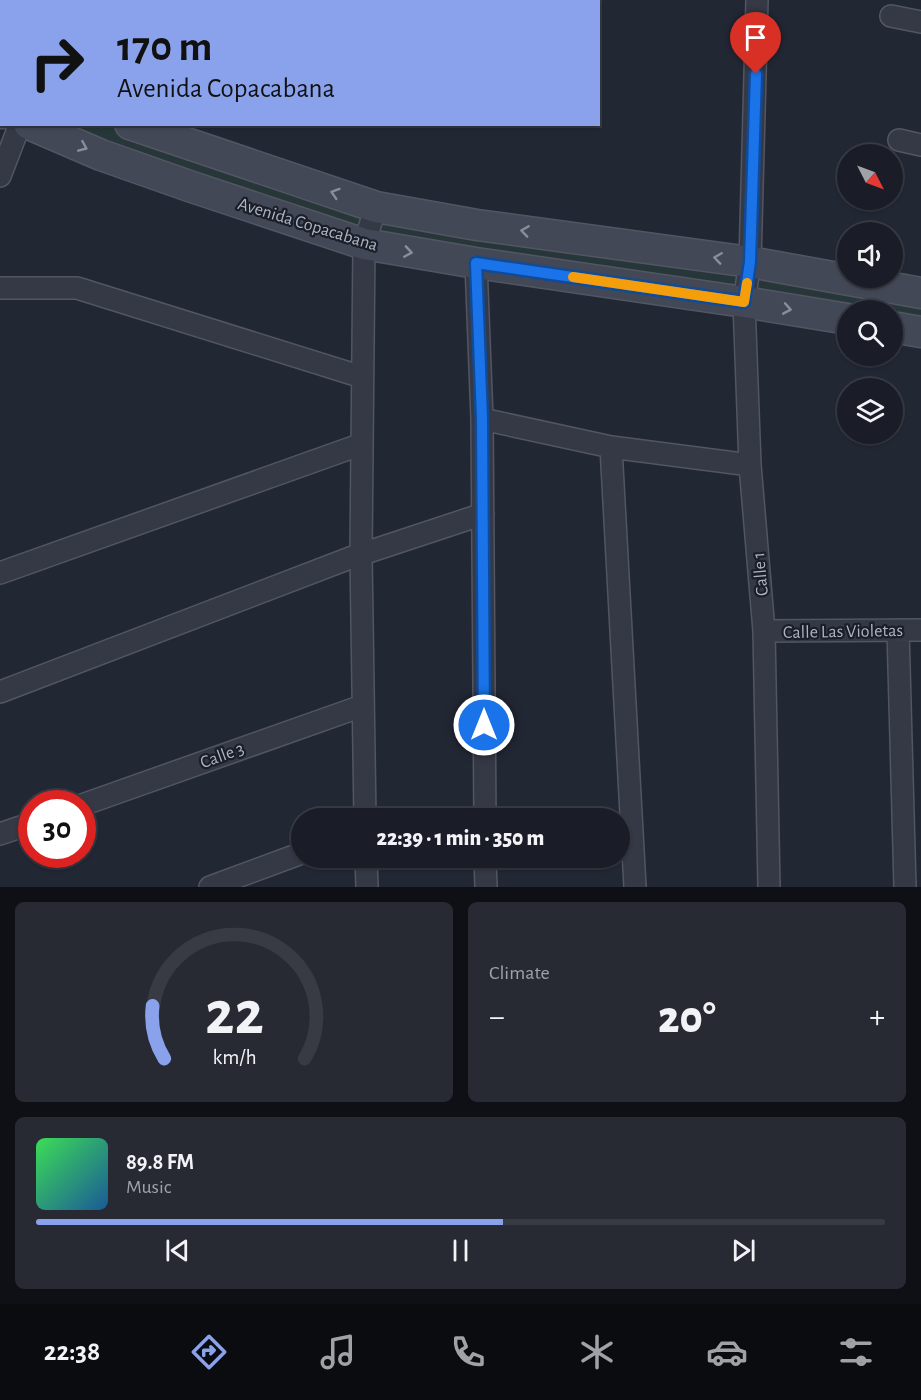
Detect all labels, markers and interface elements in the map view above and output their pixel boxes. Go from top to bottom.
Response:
pin [730,12,781,74]
icon: arrive [739,21,772,54]
icon: right [18,24,96,102]
text: 170 m [117,26,212,68]
text: Avenida Copacabana [117,75,335,102]
one-way arrow [76,140,87,152]
north arrow [837,144,903,210]
map controls [837,144,903,444]
one-way arrow [330,188,340,200]
street label: Avenida Copacabana [236,195,380,255]
button: sound [837,222,903,288]
one-way arrow [521,226,530,238]
one-way arrow [403,245,412,257]
one-way arrow [714,252,723,265]
button: search [837,300,903,366]
one-way arrow [782,302,792,315]
button: layers [837,378,903,444]
street label: Calle 1 [750,551,772,597]
street label: Calle Las Violetas [783,622,903,642]
position arrow [452,693,516,757]
street label: Calle 3 [198,740,247,772]
speed limit sign: 30 [18,790,96,868]
text: 22:39 · 1 min · 350 m [377,827,544,849]
text: Climate [489,963,550,983]
text: 22 [205,983,263,1045]
text: 20° [658,996,716,1041]
text: − [489,1001,505,1034]
text: + [869,1001,885,1034]
text: km/h [212,1047,256,1068]
text: 89.8 FM [126,1151,194,1173]
text: Music [126,1177,172,1197]
icon: previous [161,1234,194,1267]
icon: pause [444,1234,477,1267]
icon: next [727,1234,760,1267]
icon: directions [188,1331,230,1373]
icon: music [317,1331,359,1373]
icon: phone [447,1331,489,1373]
icon: climate [576,1331,618,1373]
icon: car [706,1331,748,1373]
icon: filters [835,1331,877,1373]
text: 22:38 [44,1338,100,1365]

